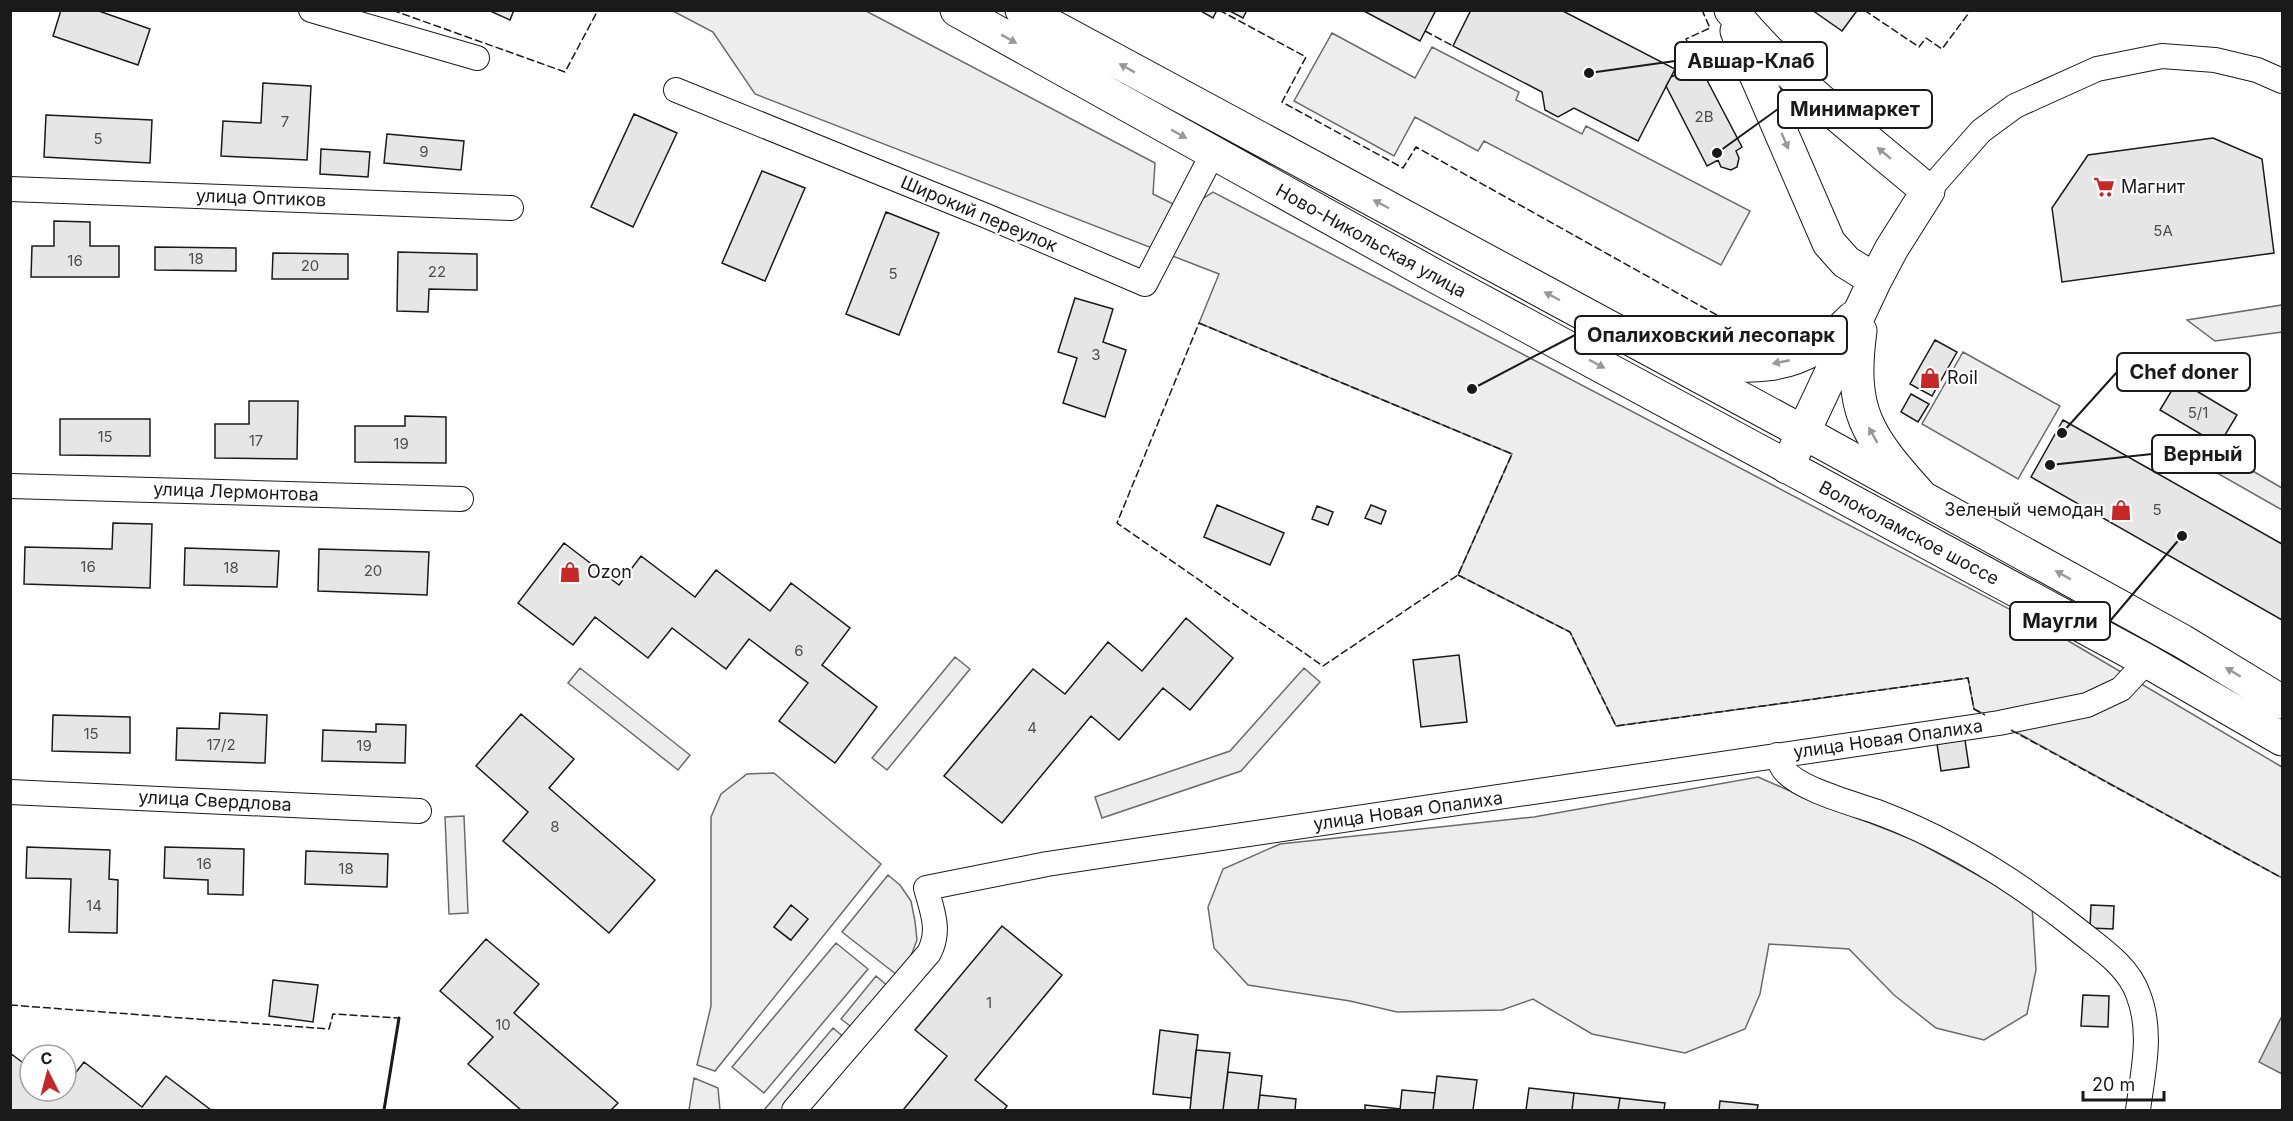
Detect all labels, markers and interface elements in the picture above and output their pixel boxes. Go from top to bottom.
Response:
one-way arrow [1000,34,1017,44]
callout: Авшар-Клаб [1675,42,1827,80]
text: Авшар-Клаб [1687,49,1815,73]
one-way arrow [1119,63,1136,73]
callout: Минимаркет [1778,90,1932,128]
text: Минимаркет [1790,97,1920,121]
house number: 2В [1695,107,1713,126]
house number: 7 [281,112,289,131]
house number: 5 [93,129,103,148]
one-way arrow [1171,129,1188,139]
one-way arrow [1780,133,1790,151]
house number: 9 [419,142,429,161]
one-way arrow [1877,147,1892,160]
street label: Широкий переулок [898,171,1061,256]
supermarket icon: Магнит [2092,175,2116,199]
place label: Магнит [2121,176,2186,197]
street label: Ново-Никольская улица [1272,179,1470,302]
street label: улица Оптиков [196,185,326,210]
one-way arrow [1372,199,1389,209]
house number: 5А [2153,221,2173,240]
house number: 18 [188,249,204,268]
house number: 16 [67,251,83,270]
house number: 20 [301,256,319,275]
house number: 22 [428,262,446,281]
house number: 5 [888,264,898,283]
one-way arrow [1544,291,1561,301]
callout: Опалиховский лесопарк [1575,316,1847,354]
text: Опалиховский лесопарк [1587,323,1835,347]
house number: 3 [1091,345,1101,364]
callout: Chef doner [2117,353,2250,391]
one-way arrow [1771,358,1790,367]
one-way arrow [1589,359,1606,369]
text: Chef doner [2129,360,2239,384]
shop icon: Roil [1918,366,1942,390]
place label: Roil [1947,367,1978,388]
house number: 5/1 [2188,403,2208,422]
one-way arrow [1868,426,1878,443]
house number: 15 [97,427,113,446]
house number: 17 [249,431,263,450]
house number: 19 [393,434,409,453]
callout: Верный [2152,435,2255,473]
text: Верный [2164,442,2242,466]
street label: Волоколамское шоссе [1816,476,2003,589]
street label: улица Лермонтова [153,478,319,505]
shop icon: Зеленый чемодан [2109,498,2133,522]
place label: Зеленый чемодан [1944,499,2104,520]
house number: 5 [2152,500,2162,519]
house number: 16 [80,557,96,576]
house number: 18 [223,558,239,577]
shop icon: Ozon [558,560,582,584]
house number: 20 [364,561,382,580]
place label: Ozon [587,561,632,582]
one-way arrow [2054,570,2071,580]
callout: Маугли [2010,602,2110,640]
text: Маугли [2022,609,2098,633]
house number: 6 [794,641,804,660]
one-way arrow [2224,666,2241,677]
street label: улица Новая Опалиха [1792,715,1984,762]
house number: 4 [1027,718,1037,737]
house number: 15 [83,724,99,743]
house number: 17/2 [206,735,236,754]
house number: 19 [356,736,372,755]
street label: улица Свердлова [138,786,292,815]
street label: улица Новая Опалиха [1312,787,1504,834]
house number: 8 [550,817,560,836]
house number: 16 [196,854,212,873]
house number: 18 [338,859,354,878]
house number: 14 [86,896,102,915]
house number: 1 [986,993,992,1012]
house number: 10 [495,1015,511,1034]
north arrow [18,1043,78,1103]
text: С [39,1048,54,1069]
scale bar [2083,1064,2164,1102]
text: 20 m [2092,1074,2135,1095]

